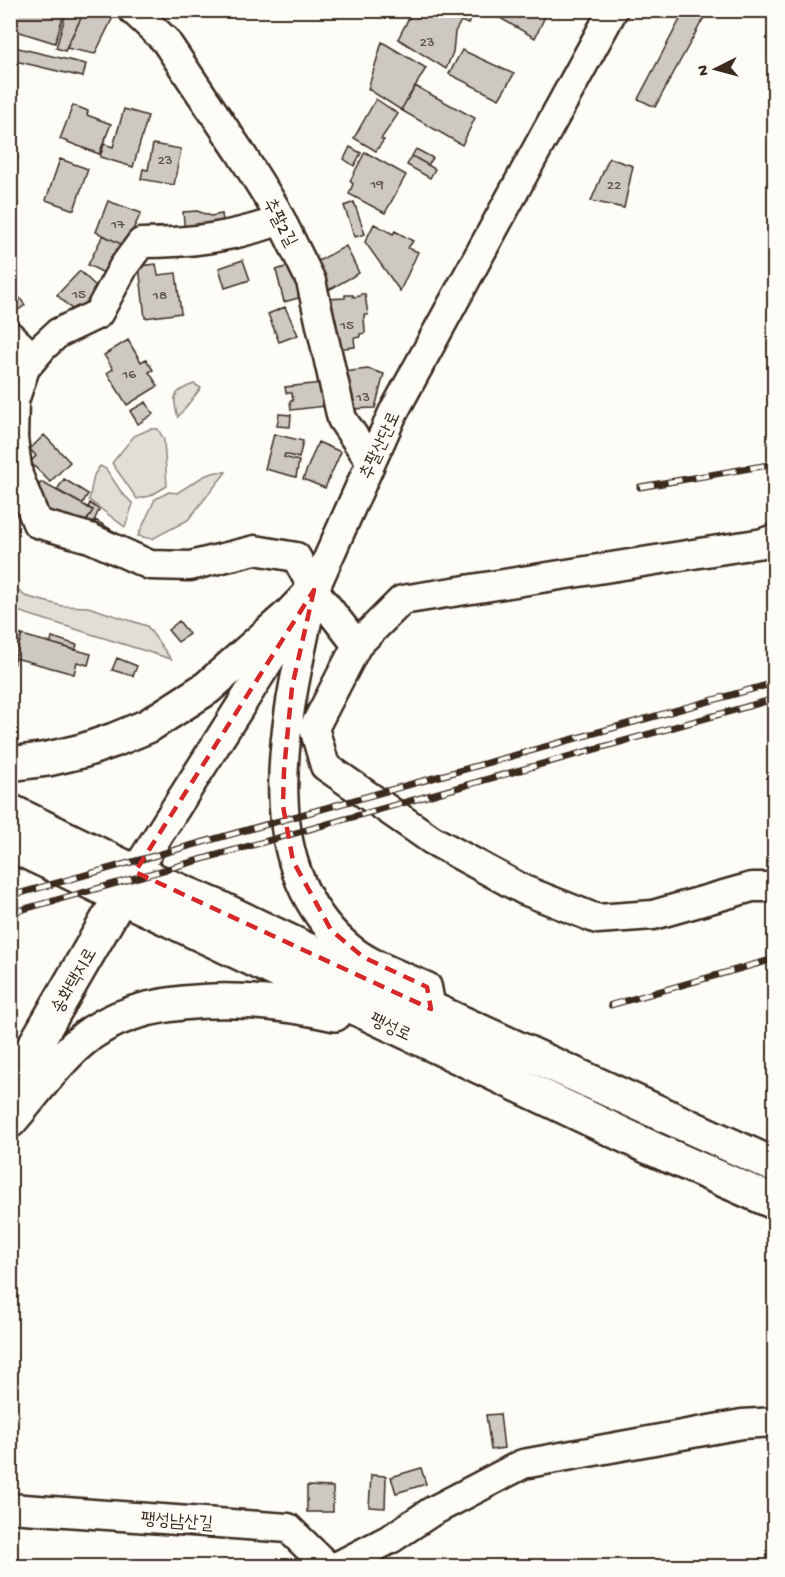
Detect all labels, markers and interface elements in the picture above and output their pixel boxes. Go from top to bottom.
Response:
house number: 23 [419,34,435,52]
north arrow [686,39,746,99]
text: N [695,63,715,76]
house number: 23 [157,152,173,170]
house number: 19 [369,176,384,194]
house number: 22 [607,177,621,195]
street label: 추팔2길 [257,195,301,252]
house number: 17 [110,216,126,234]
house number: 15 [71,286,86,304]
house number: 18 [152,287,167,305]
house number: 15 [339,317,354,335]
house number: 16 [121,366,136,384]
house number: 13 [355,389,370,407]
street label: 추팔산단로 [356,409,406,483]
street label: 송화택지로 [48,945,102,1018]
street label: 팽성로 [366,1010,414,1047]
street label: 팽성남산길 [140,1509,214,1536]

